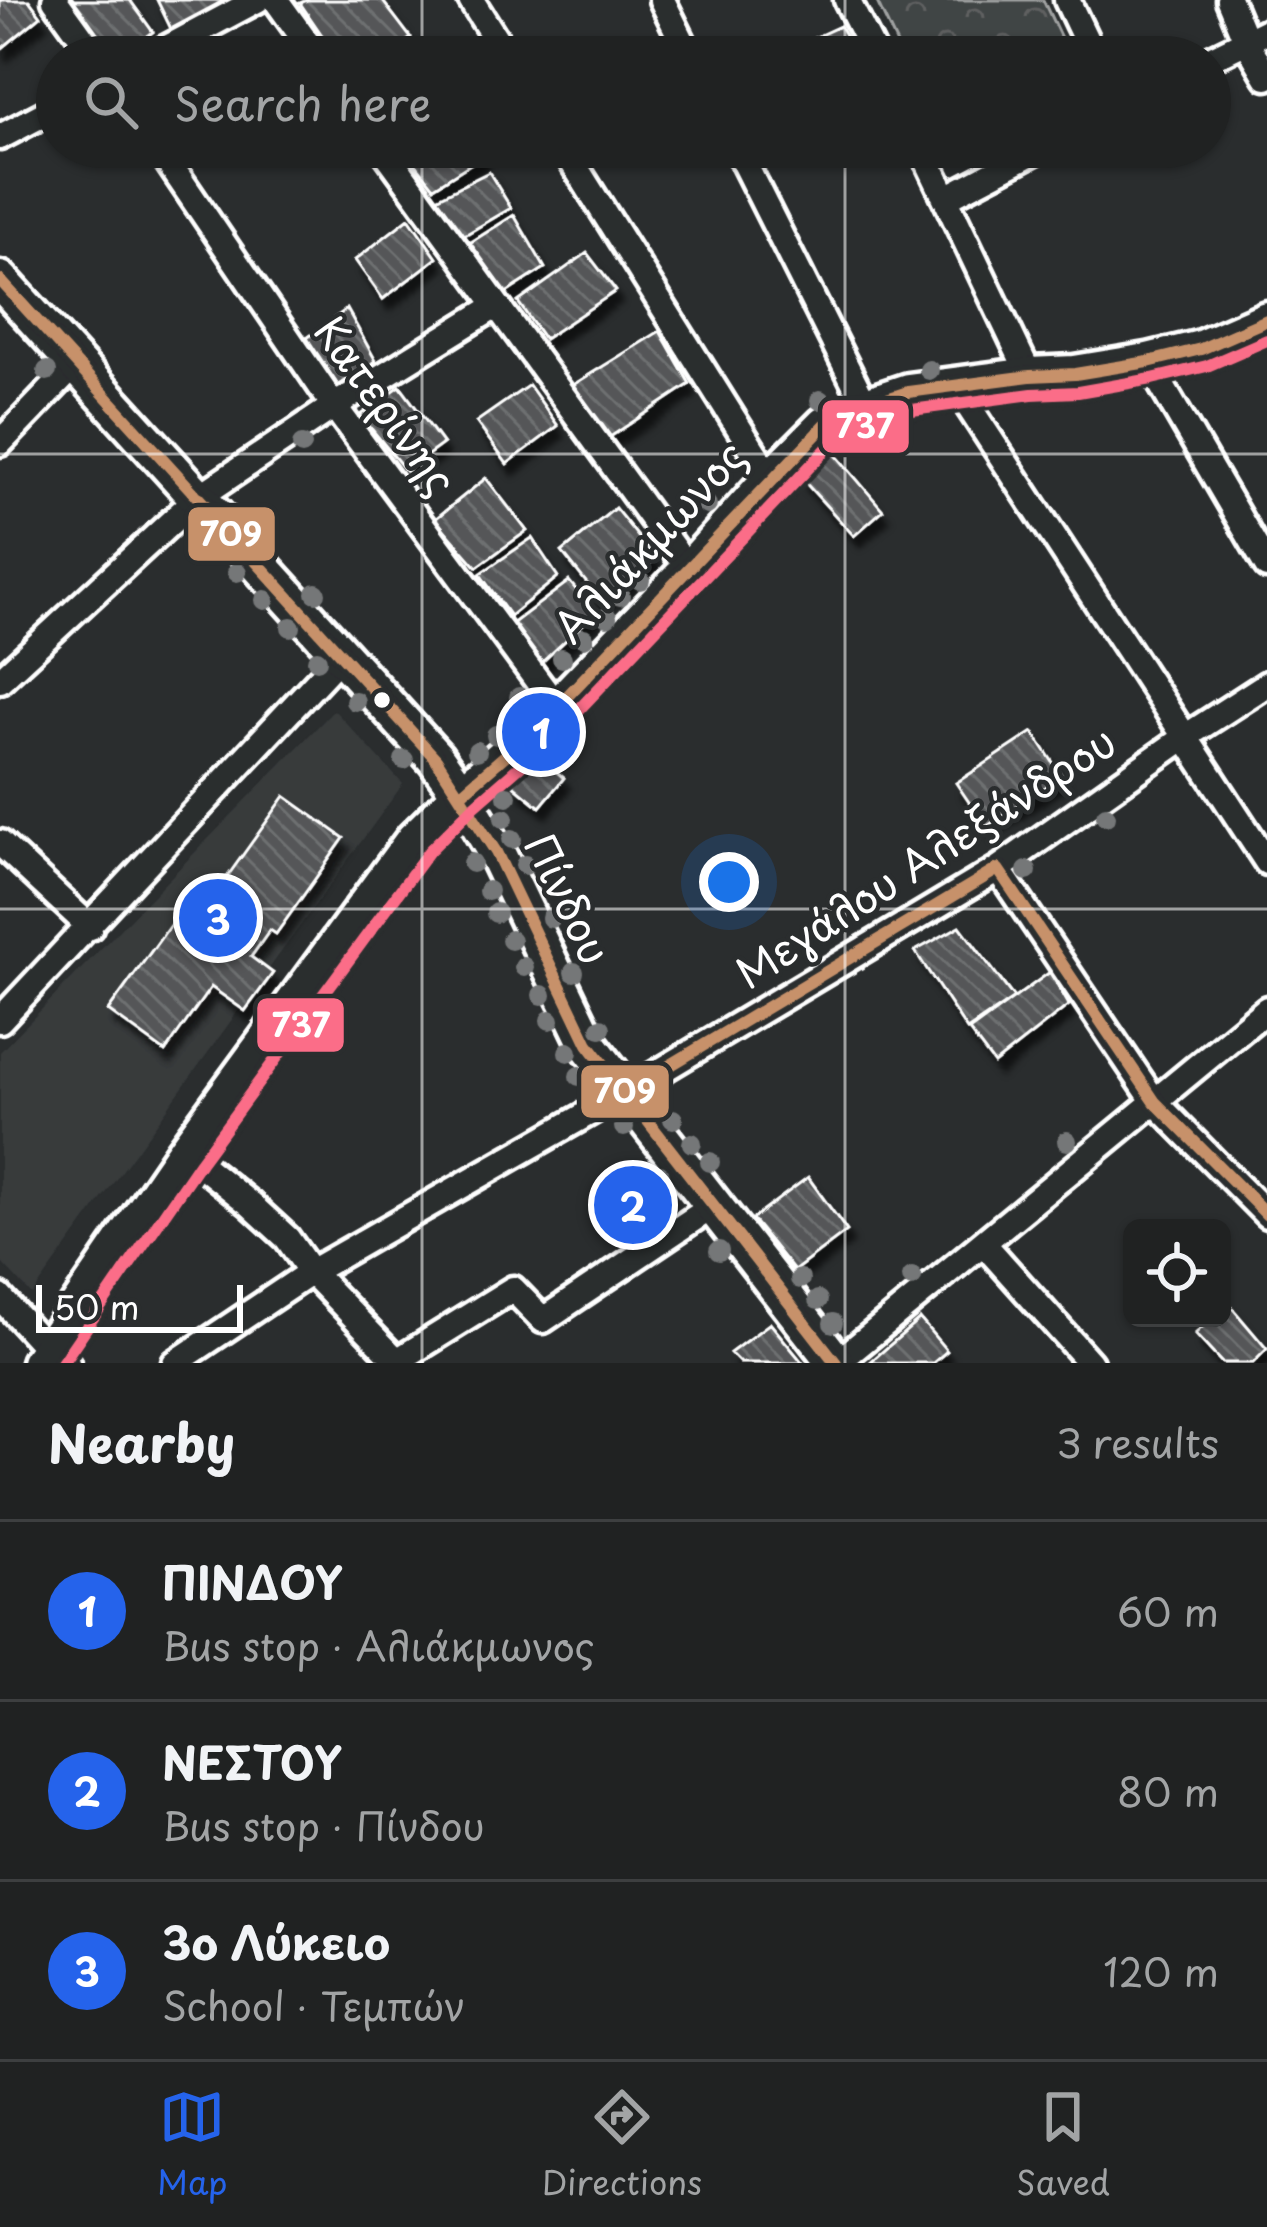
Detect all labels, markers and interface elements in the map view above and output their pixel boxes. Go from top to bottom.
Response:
search box [36,36,1231,168]
text: Search here [174,68,431,136]
icon: search [78,69,144,135]
street label: Κατερίνης [301,302,474,507]
line badge: 737 [820,398,911,455]
text: 737 [836,399,895,449]
street label: Αλιάκμωνος [537,425,759,656]
line badge: 709 [186,505,277,563]
text: 709 [200,507,262,557]
pin: 1 [502,687,580,777]
unlabelled marker [371,689,393,711]
street label: Μεγάλου Αλεξάνδρου [722,709,1127,1003]
street label: Πίνδου [510,822,628,974]
your location [699,852,759,912]
pin: 3 [179,873,257,963]
line badge: 737 [255,996,346,1054]
text: 737 [272,998,331,1048]
line badge: 709 [579,1063,671,1120]
text: 709 [594,1064,656,1114]
pin: 2 [594,1160,672,1250]
map controls [1123,1219,1231,1327]
button: locate [1123,1219,1231,1327]
scale bar [36,1279,243,1332]
text: 50 m [54,1281,140,1331]
text: Nearby [48,1403,235,1480]
text: 3 results [1056,1412,1219,1471]
text: ΠΙΝΔΟΥ [162,1547,342,1615]
text: 1 [78,1581,96,1640]
text: 60 m [1117,1581,1219,1640]
text: Bus stop · Αλιάκμωνος [162,1615,594,1674]
text: ΝΕΣΤΟΥ [162,1727,341,1795]
text: 2 [73,1761,101,1820]
text: 80 m [1117,1761,1219,1820]
text: Bus stop · Πίνδου [162,1795,485,1854]
text: 3ο Λύκειο [162,1907,390,1975]
text: 3 [74,1941,100,2000]
text: 120 m [1103,1941,1219,2000]
text: School · Τεμπών [162,1975,466,2034]
tab: Map [157,2084,228,2206]
tab: Directions [542,2084,702,2206]
tab: Saved [1016,2084,1110,2206]

